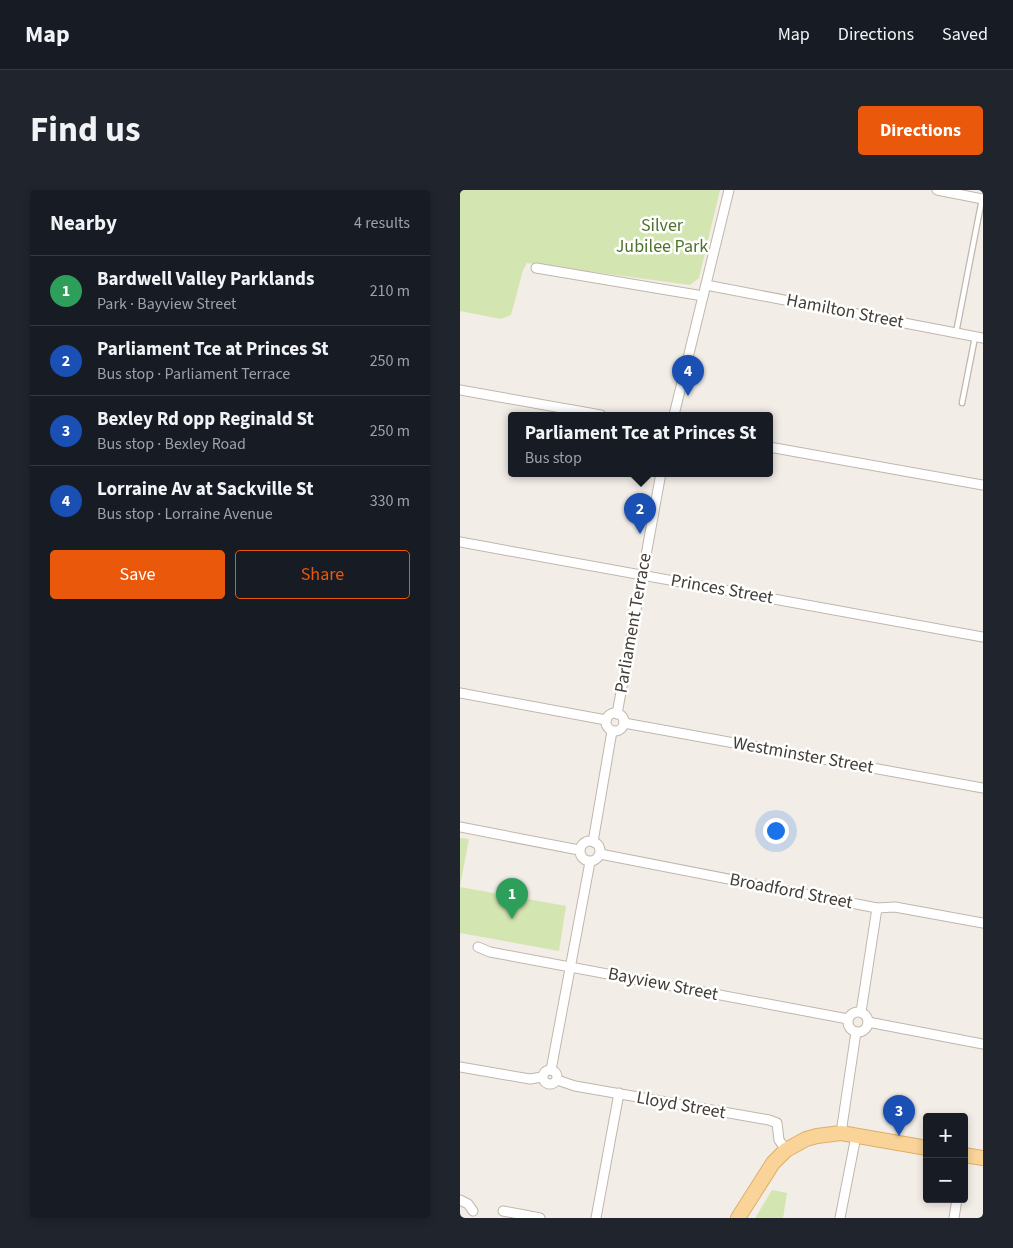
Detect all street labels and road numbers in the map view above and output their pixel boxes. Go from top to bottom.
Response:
street label: Hamilton Street [784,287,906,335]
street label: Parliament Terrace [608,551,658,695]
street label: Princes Street [669,568,775,610]
street label: Westminster Street [731,730,875,780]
street label: Broadford Street [727,867,855,915]
street label: Bayview Street [606,961,720,1007]
street label: Lloyd Street [634,1085,728,1125]

